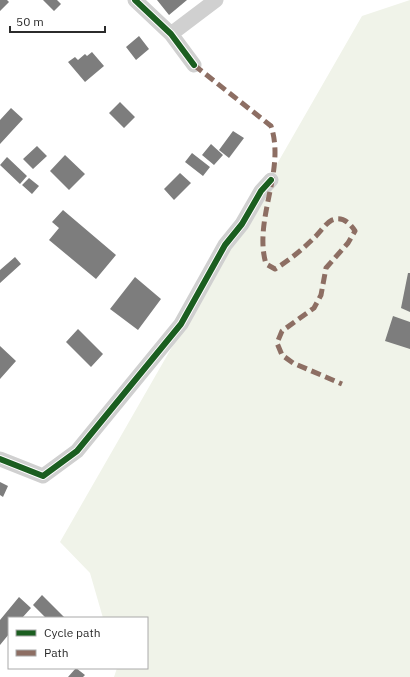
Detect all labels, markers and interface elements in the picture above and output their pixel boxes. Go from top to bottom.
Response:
scale bar [10,8,105,34]
text: 50 m [16,14,44,29]
legend [8,617,148,669]
text: Cycle path [44,625,101,640]
text: Path [44,645,69,660]

